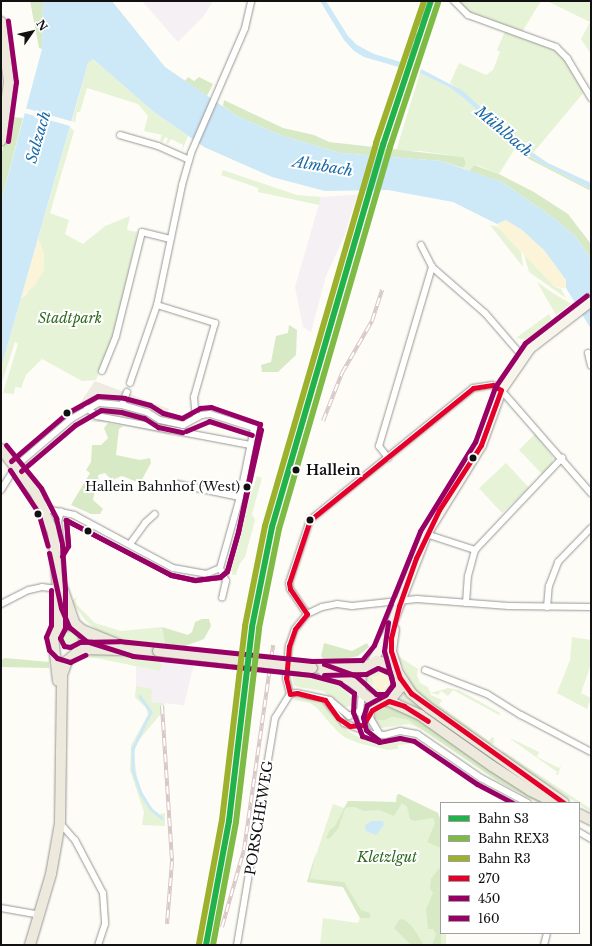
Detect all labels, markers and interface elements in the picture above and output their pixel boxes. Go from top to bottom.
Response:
north arrow [12,12,52,52]
text: N [33,17,51,33]
water label: Mühlbach [472,102,536,160]
water label: Salzach [22,109,54,165]
water label: Almbach [292,152,354,180]
park label: Stadtpark [38,310,102,326]
unlabelled marker [62,408,72,418]
unlabelled marker [468,453,478,463]
place label: Hallein [306,462,361,478]
marker: Hallein [289,463,303,477]
place label: Hallein Bahnhof (West) [85,479,240,495]
marker: Hallein Bahnhof (West) [242,482,252,492]
unlabelled marker [33,509,43,519]
unlabelled marker [305,515,315,525]
unlabelled marker [83,526,93,536]
street label: PORSCHEWEG [242,759,276,877]
legend [440,802,580,934]
text: Bahn S3 [478,811,529,826]
text: Bahn REX3 [478,831,549,846]
park label: Kletzlgut [357,849,417,865]
text: Bahn R3 [478,851,531,866]
text: 270 [478,871,500,886]
text: 450 [478,891,500,906]
text: 160 [478,911,500,926]

